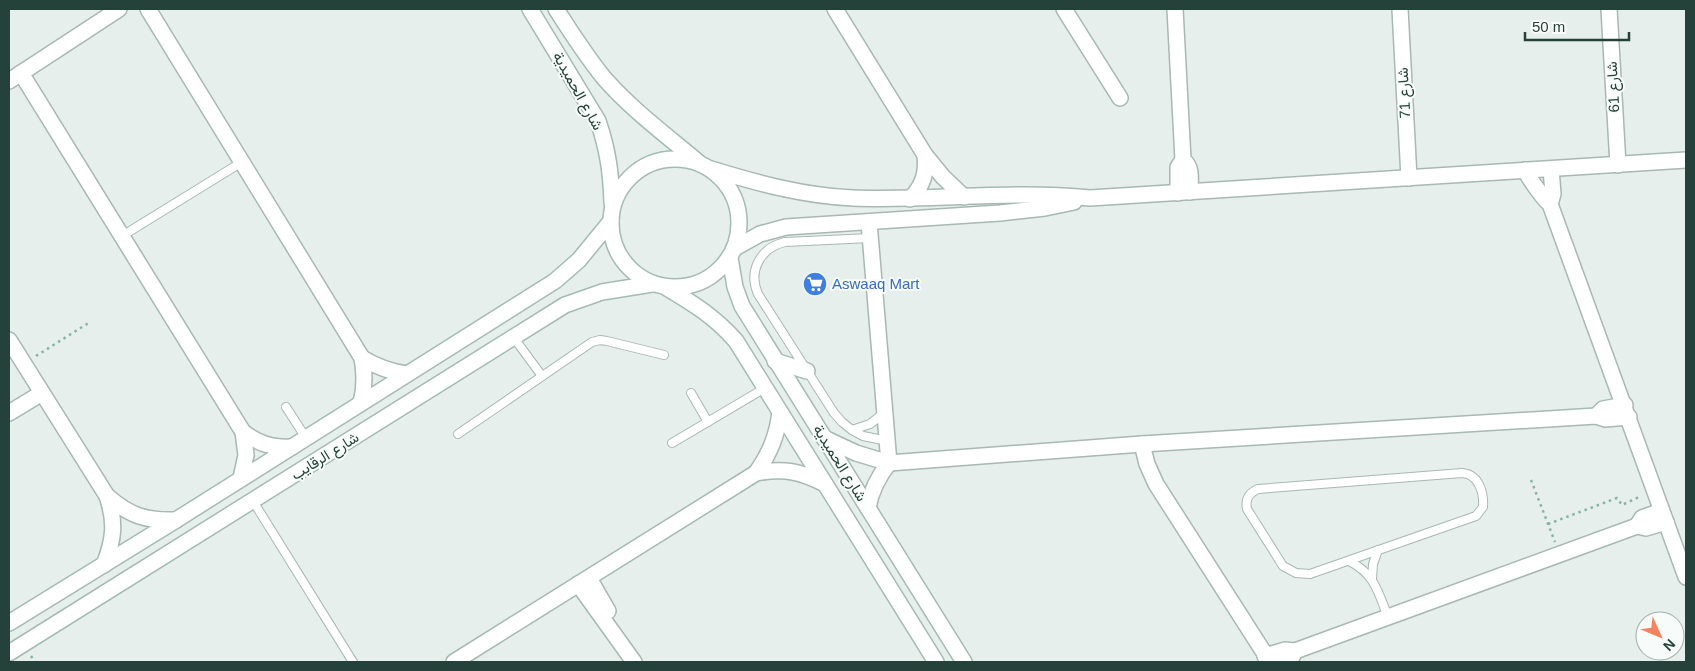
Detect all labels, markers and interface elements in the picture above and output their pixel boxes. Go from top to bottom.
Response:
scale bar [1525,10,1629,42]
text: 50 m [1532,18,1565,35]
street label: شارع الحميدية [547,49,607,134]
street label: شارع 61 [1603,61,1625,113]
street label: شارع 71 [1394,67,1416,119]
supermarket icon: Aswaaq Mart [802,271,828,297]
place label: Aswaaq Mart [832,275,920,292]
street label: شارع الحميدية [808,421,871,506]
street label: شارع الرقايب [288,428,363,486]
north arrow [1635,611,1685,661]
text: N [1660,636,1679,654]

